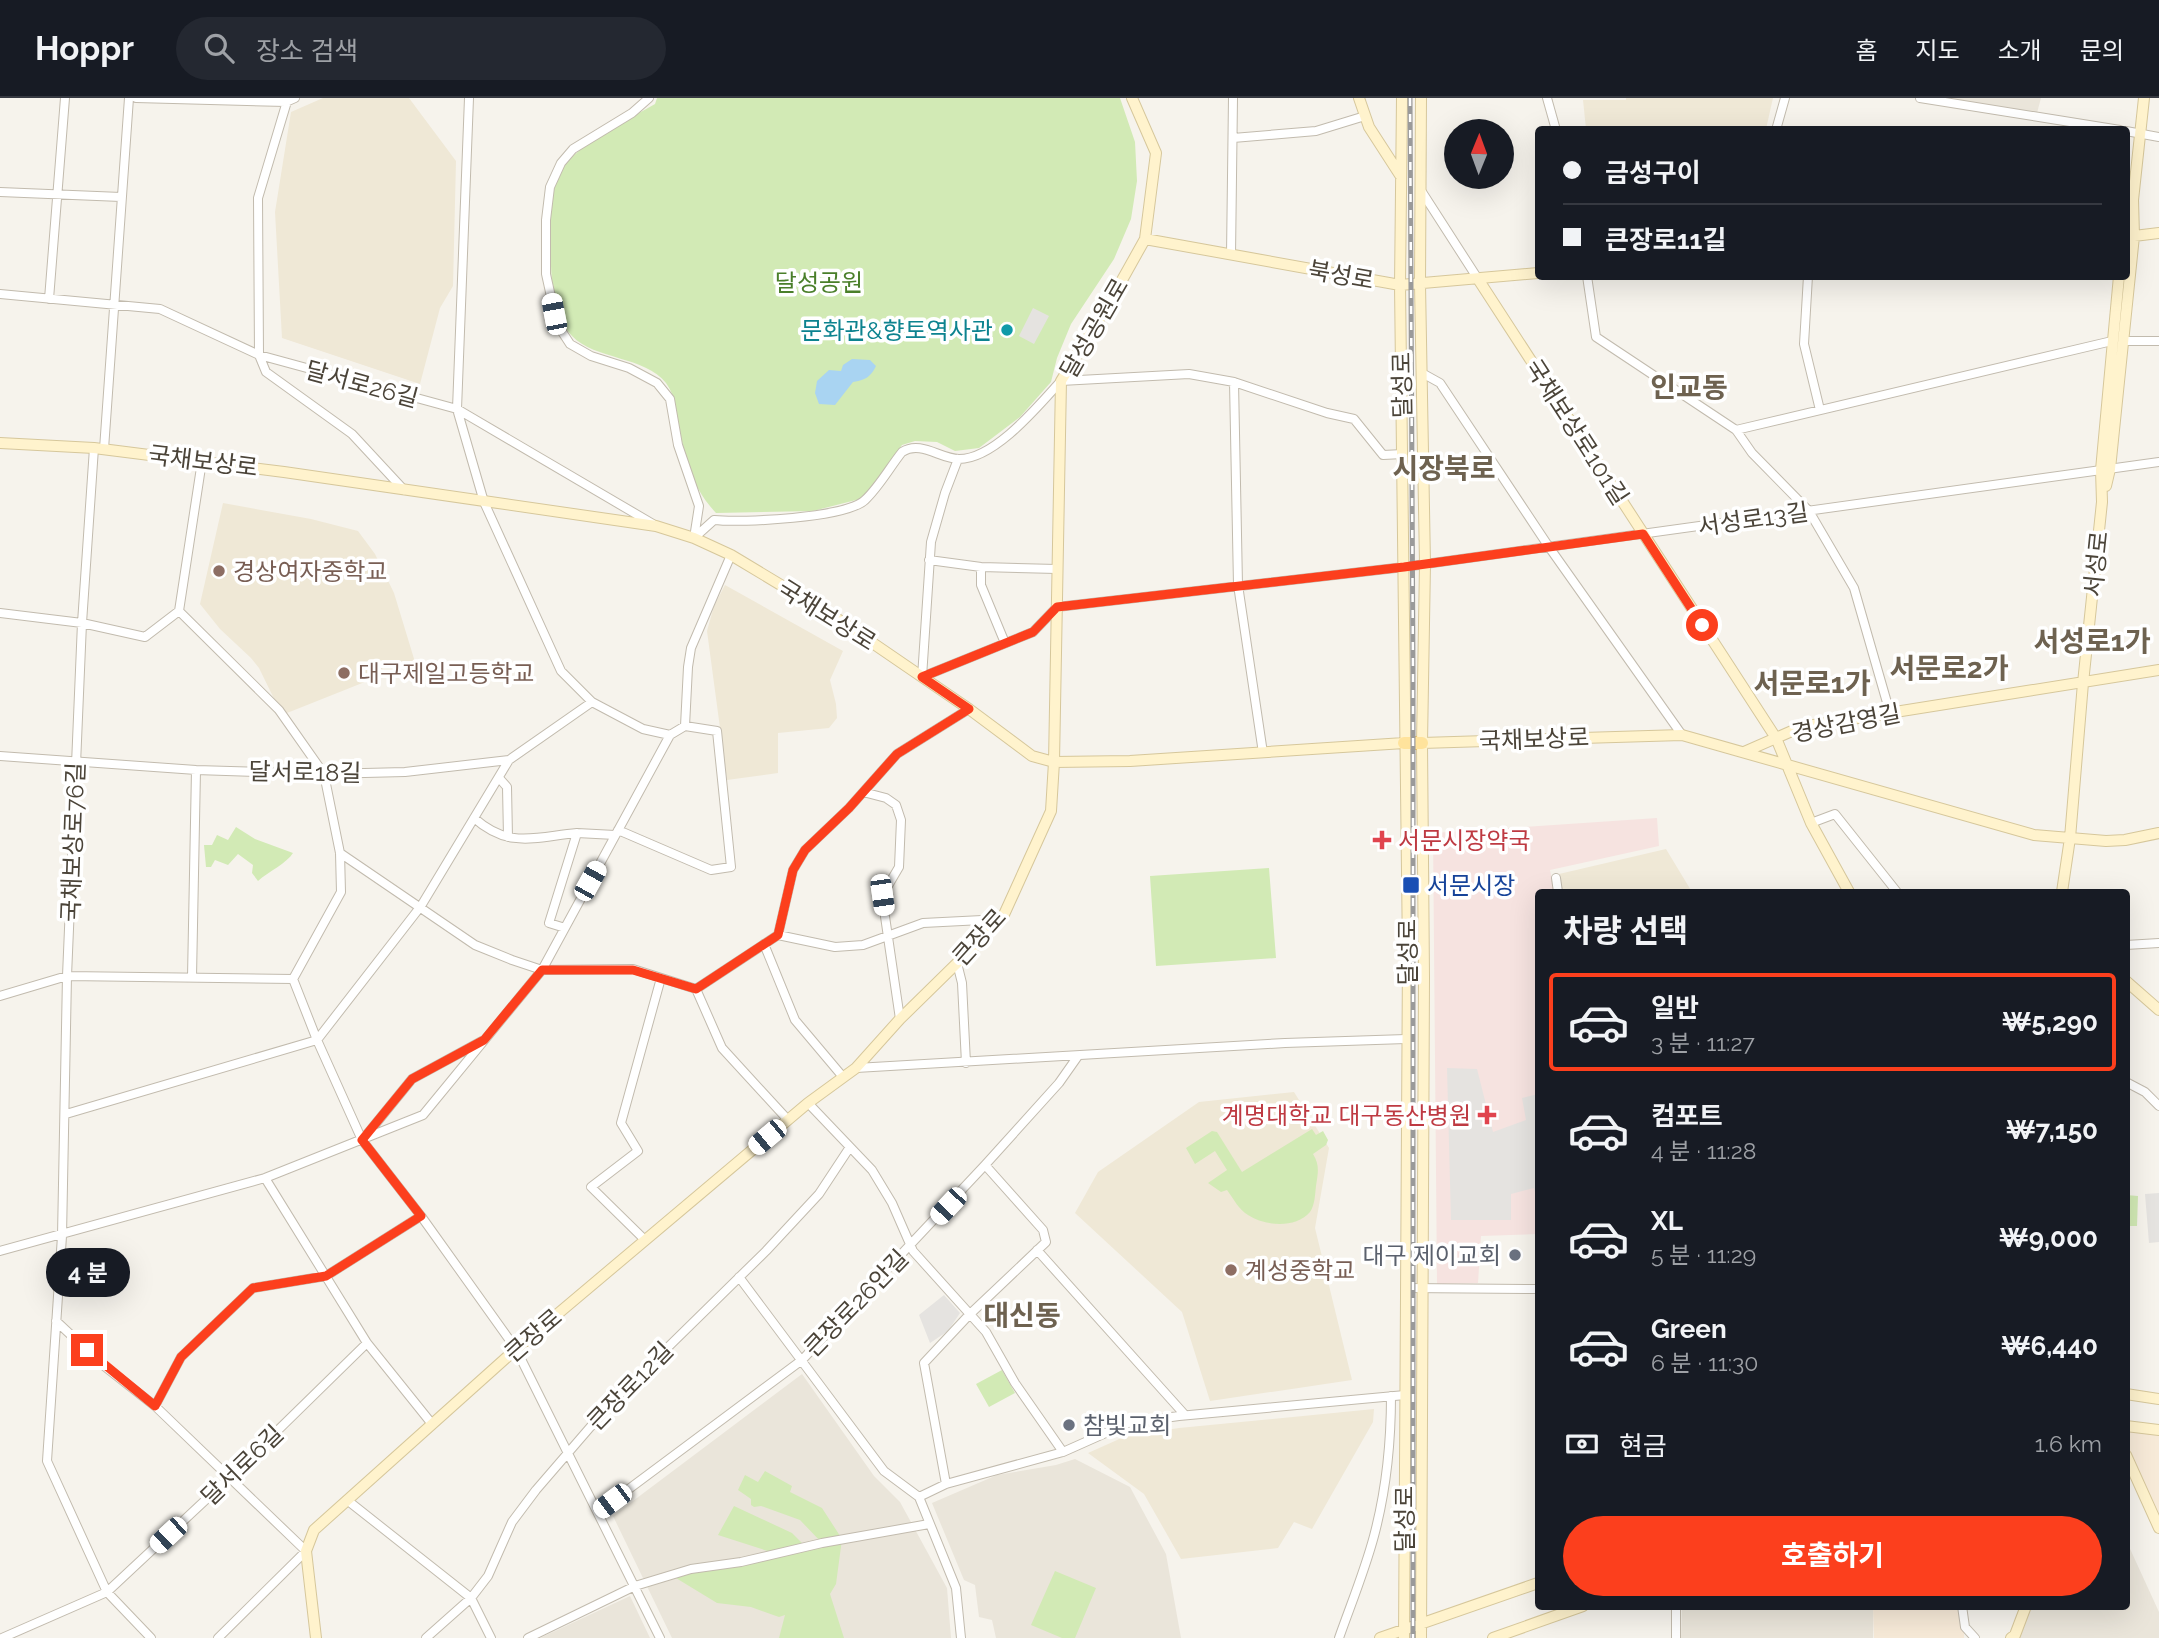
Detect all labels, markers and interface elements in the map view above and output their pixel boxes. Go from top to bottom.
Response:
search box [176,17,666,80]
text: Hoppr [35,29,134,68]
icon: search [200,29,238,67]
text: 장소 검색 [256,36,358,66]
text: 홈 [1855,36,1877,65]
text: 지도 [1915,36,1960,65]
text: 소개 [1998,36,2042,65]
text: 문의 [2080,36,2124,65]
north arrow [1444,119,1514,189]
map controls [1444,119,1514,189]
text: 금성구이 [1605,158,1701,188]
text: 큰장로11길 [1605,225,1726,255]
street label: 북성로 [1306,255,1376,295]
park label: 달성공원 [775,268,863,297]
street label: 달성공원로 [1054,273,1134,383]
car [540,291,569,337]
place label: 문화관&향토역사관 [800,316,993,345]
marker: 문화관&향토역사관 [999,322,1015,338]
street label: 달성로 [1387,352,1417,418]
street label: 국채보상로101길 [1519,354,1635,510]
street label: 달서로26길 [303,355,421,413]
district label: 인교동 [1650,371,1728,404]
street label: 국채보상로 [146,440,260,482]
district label: 시장북로 [1392,452,1496,485]
street label: 서성로13길 [1696,497,1810,541]
street label: 서성로 [2078,530,2114,598]
place label: 경상여자중학교 [233,557,388,586]
marker: 경상여자중학교 [211,563,227,579]
street label: 국채보상로 [773,573,881,657]
route start [1686,609,1718,641]
district label: 서성로1가 [2034,625,2151,658]
district label: 서문로2가 [1890,652,2009,685]
place label: 대구제일고등학교 [358,659,535,688]
marker: 대구제일고등학교 [336,665,352,681]
district label: 서문로1가 [1754,667,1871,700]
street label: 경상감영길 [1789,698,1903,748]
street label: 국채보상로 [1478,723,1590,755]
street label: 달서로18길 [248,757,362,787]
street label: 국채보상로76길 [56,762,90,922]
place label: 서문시장약국 [1398,826,1530,855]
marker: 서문시장약국 [1372,830,1392,850]
car [571,858,610,904]
place label: 서문시장 [1427,871,1515,900]
car [869,873,896,917]
marker: 서문시장 [1401,875,1421,895]
street label: 큰장로 [946,903,1012,971]
text: 차량 선택 [1563,912,1688,949]
street label: 달성로 [1393,919,1422,985]
icon: car [1567,991,1630,1054]
text: 일반 [1651,993,1699,1023]
text: ₩5,290 [2002,1007,2098,1037]
text: 3 분 · 11:27 [1651,1029,1755,1056]
icon: car [1567,1099,1630,1162]
place label: 계명대학교 대구동산병원 [1222,1101,1471,1130]
text: 컴포트 [1651,1101,1723,1131]
marker: 계명대학교 대구동산병원 [1477,1105,1497,1125]
car [745,1115,790,1159]
text: ₩7,150 [2006,1115,2098,1145]
text: 4 분 · 11:28 [1651,1137,1756,1164]
car [926,1183,971,1229]
text: XL [1651,1206,1683,1236]
icon: car [1567,1207,1630,1270]
text: ₩9,000 [1999,1223,2098,1253]
place label: 대구 제이교회 [1362,1241,1501,1270]
text: 5 분 · 11:29 [1651,1241,1756,1268]
street label: 큰장로26안길 [798,1244,914,1362]
marker: 대구 제이교회 [1507,1247,1523,1263]
callout: 4 분 [45,1248,129,1298]
place label: 계성중학교 [1245,1256,1355,1285]
text: 4 분 [68,1259,108,1286]
marker: 계성중학교 [1223,1262,1239,1278]
district label: 대신동 [983,1299,1061,1332]
street label: 큰장로 [498,1302,568,1368]
text: Green [1651,1314,1727,1344]
icon: car [1567,1315,1630,1378]
text: ₩6,440 [2001,1331,2098,1361]
route end [71,1334,103,1366]
street label: 큰장로12길 [581,1336,679,1436]
text: 6 분 · 11:30 [1651,1349,1758,1376]
place label: 참빛교회 [1083,1411,1171,1440]
marker: 참빛교회 [1061,1417,1077,1433]
street label: 달서로6길 [195,1419,289,1511]
icon: cash [1563,1425,1601,1463]
text: 1.6 km [2035,1430,2102,1457]
text: 현금 [1619,1431,1667,1461]
car [589,1480,636,1522]
street label: 달성로 [1390,1486,1419,1552]
car [146,1513,191,1557]
button: 호출하기 [1563,1516,2102,1596]

